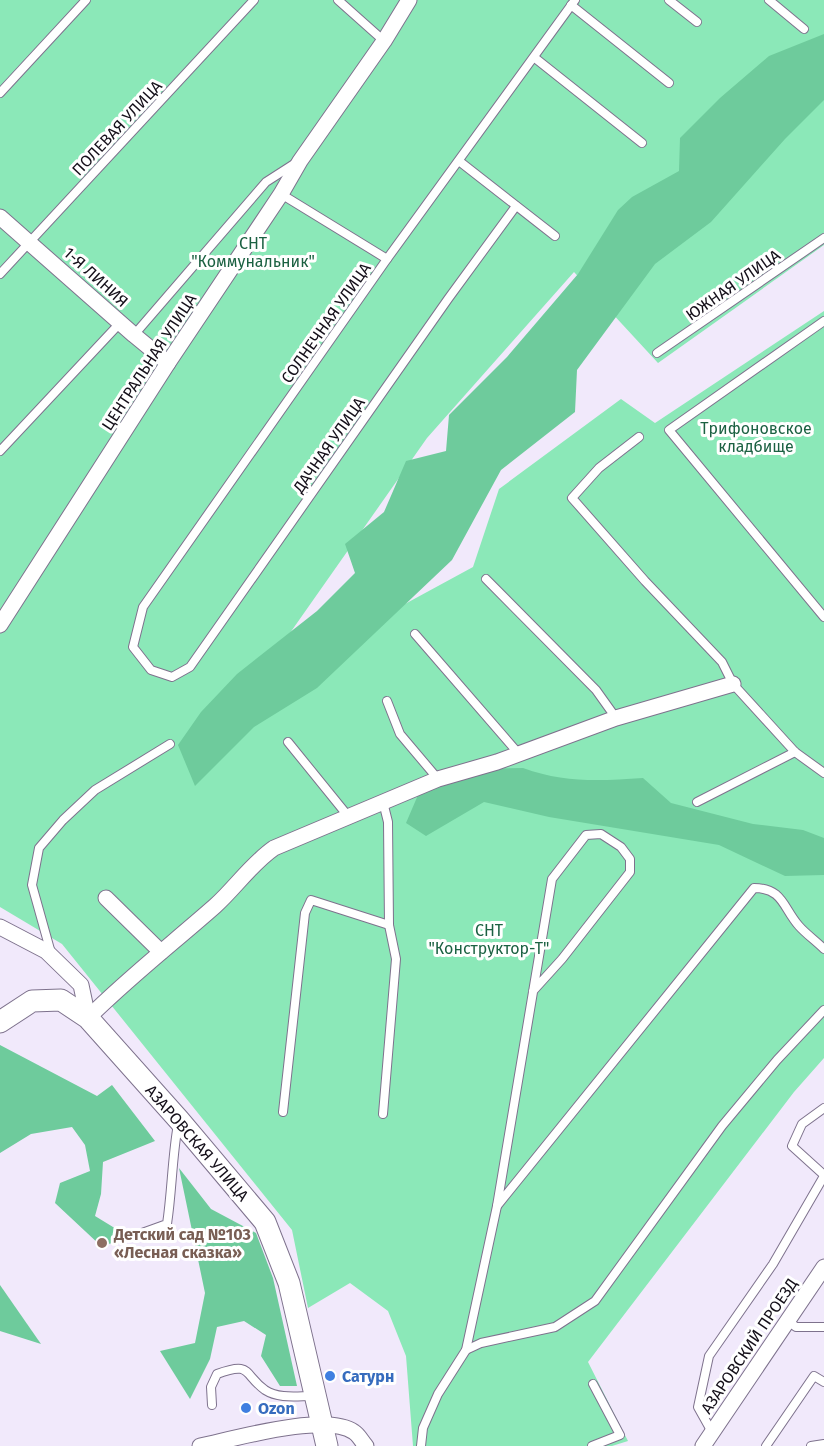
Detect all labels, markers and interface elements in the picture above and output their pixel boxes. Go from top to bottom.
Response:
street label: ПОЛЕВАЯ УЛИЦА [68,76,166,179]
park label: СНТ "Коммунальник" [191,234,315,271]
street label: 1-Я ЛИНИЯ [60,243,132,311]
street label: ЮЖНАЯ УЛИЦА [682,245,785,325]
street label: СОЛНЕЧНАЯ УЛИЦА [277,258,375,387]
street label: ЦЕНТРАЛЬНАЯ УЛИЦА [98,289,201,434]
street label: ДАЧНАЯ УЛИЦА [289,393,369,497]
park label: Трифоновское кладбище [700,419,812,456]
park label: СНТ "Конструктор-Т" [428,921,550,958]
street label: АЗАРОВСКАЯ УЛИЦА [141,1081,253,1206]
place label: Детский сад №103 «Лесная сказка» [113,1225,251,1262]
marker: Детский сад №103 «Лесная сказка» [95,1236,109,1250]
street label: АЗАРОВСКИЙ ПРОЕЗД [697,1275,801,1417]
place label: Сатурн [342,1367,394,1386]
marker: Сатурн [323,1369,337,1383]
place label: Ozon [258,1399,295,1418]
marker: Ozon [239,1401,253,1415]

